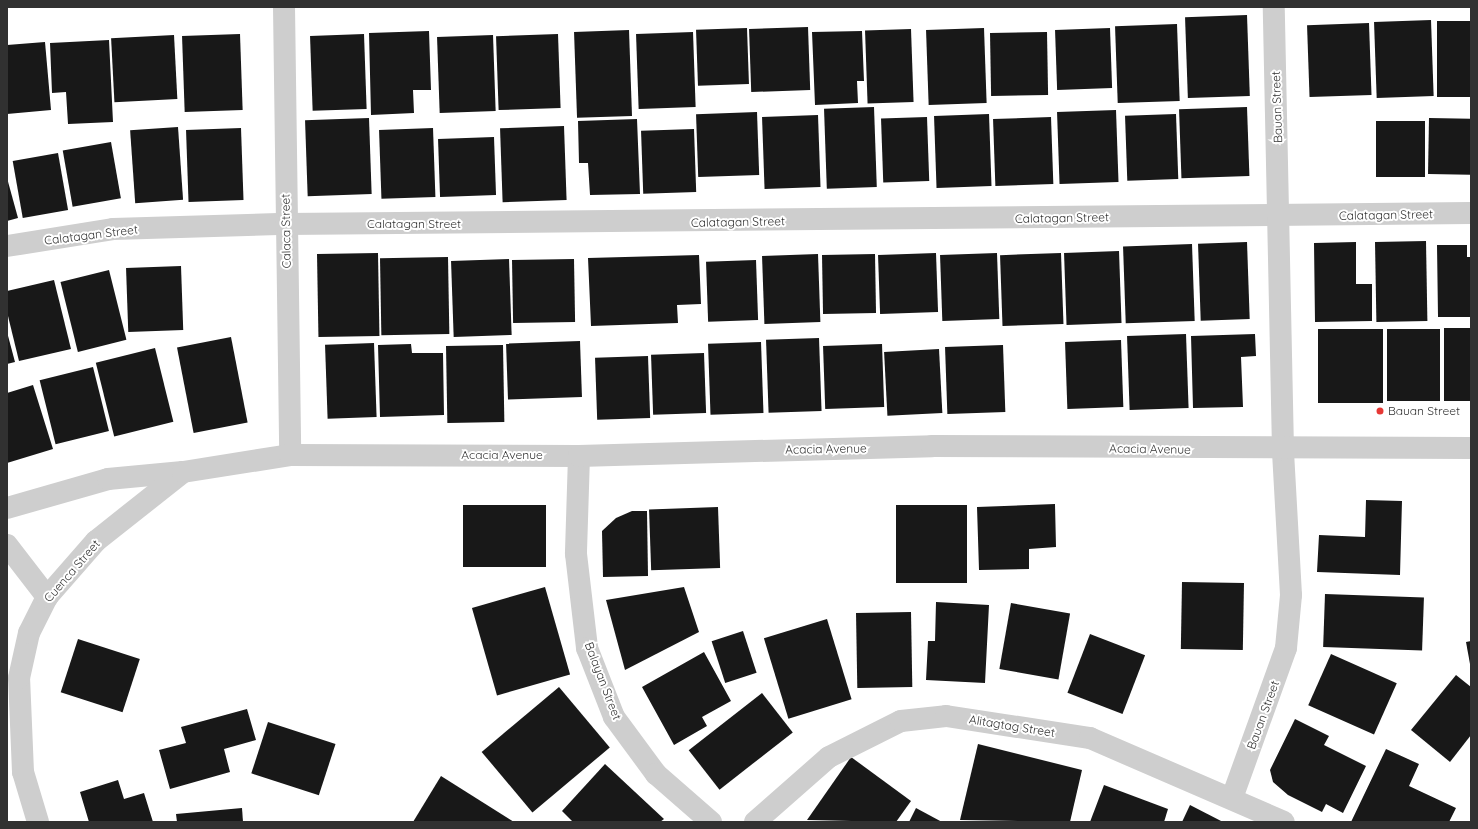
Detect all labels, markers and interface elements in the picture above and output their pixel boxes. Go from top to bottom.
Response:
street label: Bauan Street [1269,71,1285,143]
street label: Calaca Street [278,194,294,268]
street label: Calatagan Street [1339,207,1433,223]
street label: Calatagan Street [1015,210,1109,226]
street label: Calatagan Street [691,214,785,230]
street label: Calatagan Street [367,217,461,231]
street label: Calatagan Street [43,222,139,248]
place label: Bauan Street [1388,404,1460,418]
marker: Bauan Street [1375,406,1385,416]
street label: Acacia Avenue [785,441,867,457]
street label: Acacia Avenue [1109,441,1191,457]
street label: Acacia Avenue [461,448,543,462]
street label: Cuenca Street [41,537,103,605]
street label: Balayan Street [582,640,624,722]
street label: Bauan Street [1244,679,1282,751]
street label: Alitagtag Street [968,712,1056,740]

